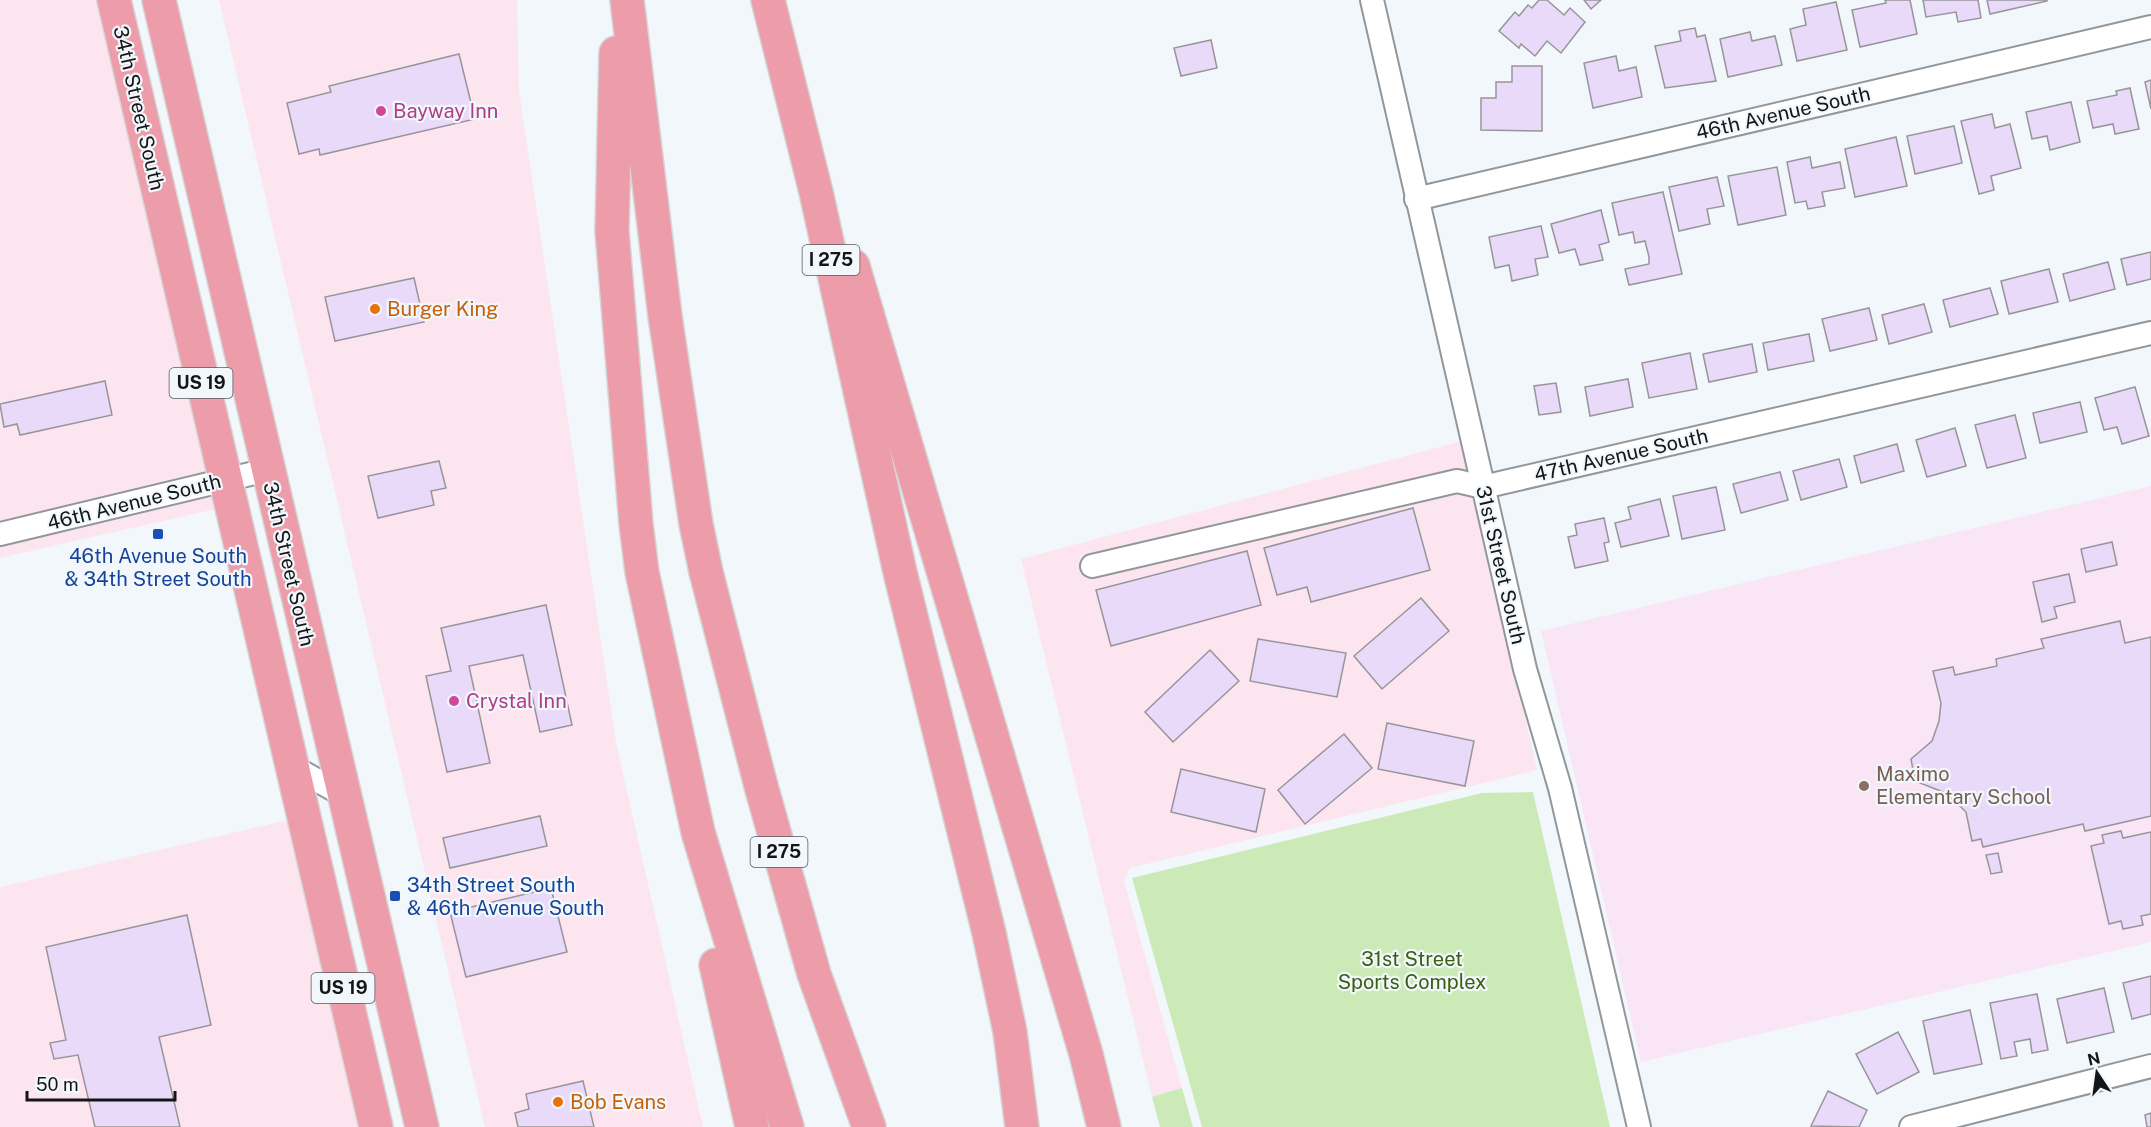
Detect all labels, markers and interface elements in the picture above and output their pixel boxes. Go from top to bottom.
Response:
street label: 34th Street South [108,23,170,193]
street label: 46th Avenue South [1693,81,1873,145]
place label: Bayway Inn [393,99,498,123]
marker: Bayway Inn [374,104,388,118]
road number: I 275 [802,245,860,275]
place label: Burger King [387,297,498,321]
marker: Burger King [368,302,382,316]
road number: US 19 [170,368,232,398]
street label: 47th Avenue South [1532,423,1710,487]
street label: 46th Avenue South [45,469,223,535]
street label: 34th Street South [258,479,320,649]
street label: 31st Street South [1471,483,1531,647]
marker: 46th Avenue South & 34th Street South [151,527,165,541]
place label: 46th Avenue South & 34th Street South [64,544,252,591]
place label: Crystal Inn [466,689,567,713]
marker: Crystal Inn [447,694,461,708]
place label: Maximo Elementary School [1876,762,2051,809]
marker: Maximo Elementary School [1857,779,1871,793]
road number: I 275 [750,837,808,867]
place label: 34th Street South & 46th Avenue South [407,873,604,920]
marker: 34th Street South & 46th Avenue South [388,889,402,903]
park label: 31st Street Sports Complex [1338,947,1486,994]
road number: US 19 [312,973,374,1003]
north arrow [2067,1043,2127,1103]
text: N [2086,1048,2102,1070]
scale bar [27,1064,176,1102]
text: 50 m [36,1074,79,1095]
place label: Bob Evans [570,1090,666,1114]
marker: Bob Evans [551,1095,565,1109]

